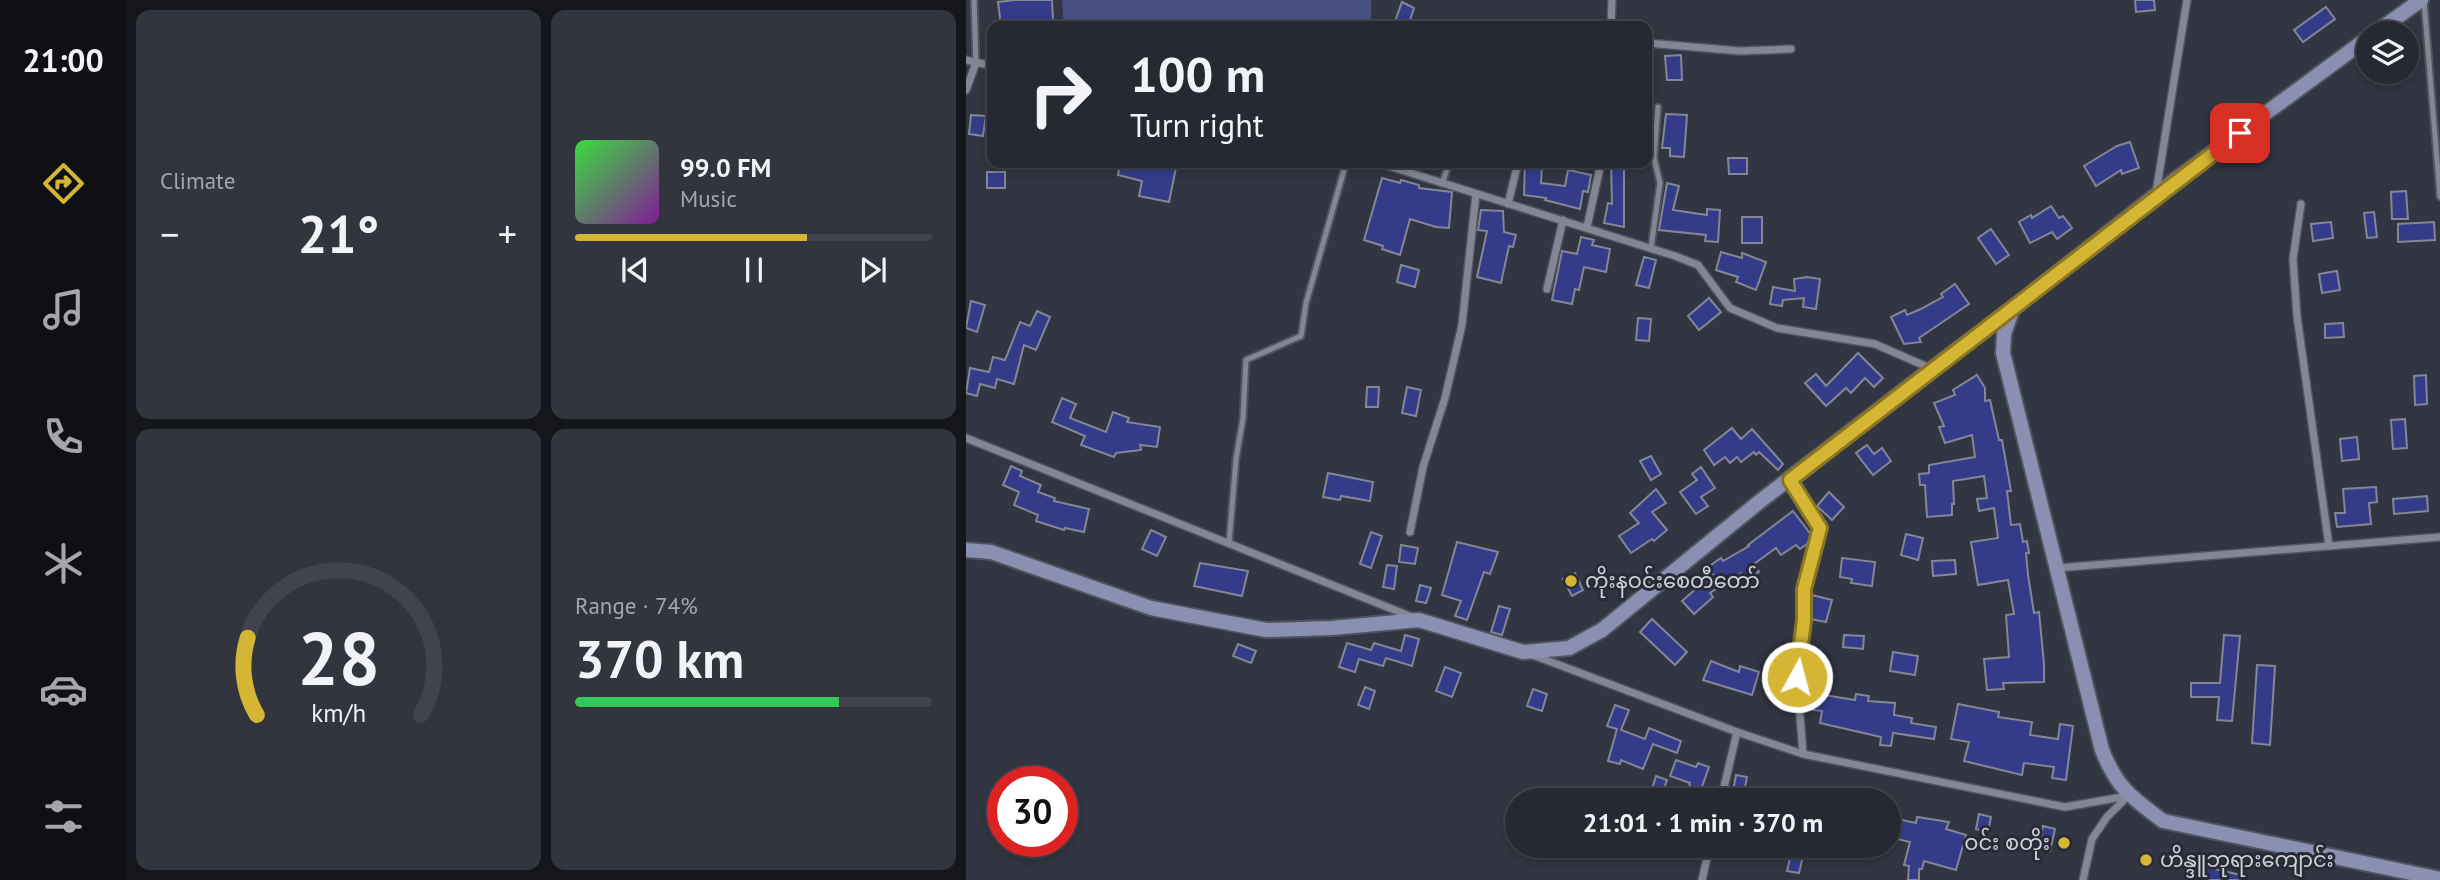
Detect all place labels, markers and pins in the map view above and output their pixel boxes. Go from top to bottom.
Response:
pin [2210,103,2270,163]
place label: ကိုးနဝင်းစေတီတော် [1585,565,1760,598]
marker: ကိုးနဝင်းစေတီတော် [1563,573,1579,589]
place label: ဝင်း စတိုး [1964,827,2050,860]
marker: ဝင်း စတိုး [2056,835,2072,851]
place label: ဟိန္ဒူဘုရားကျောင်း [2160,844,2334,878]
marker: ဟိန္ဒူဘုရားကျောင်း [2138,852,2154,868]

